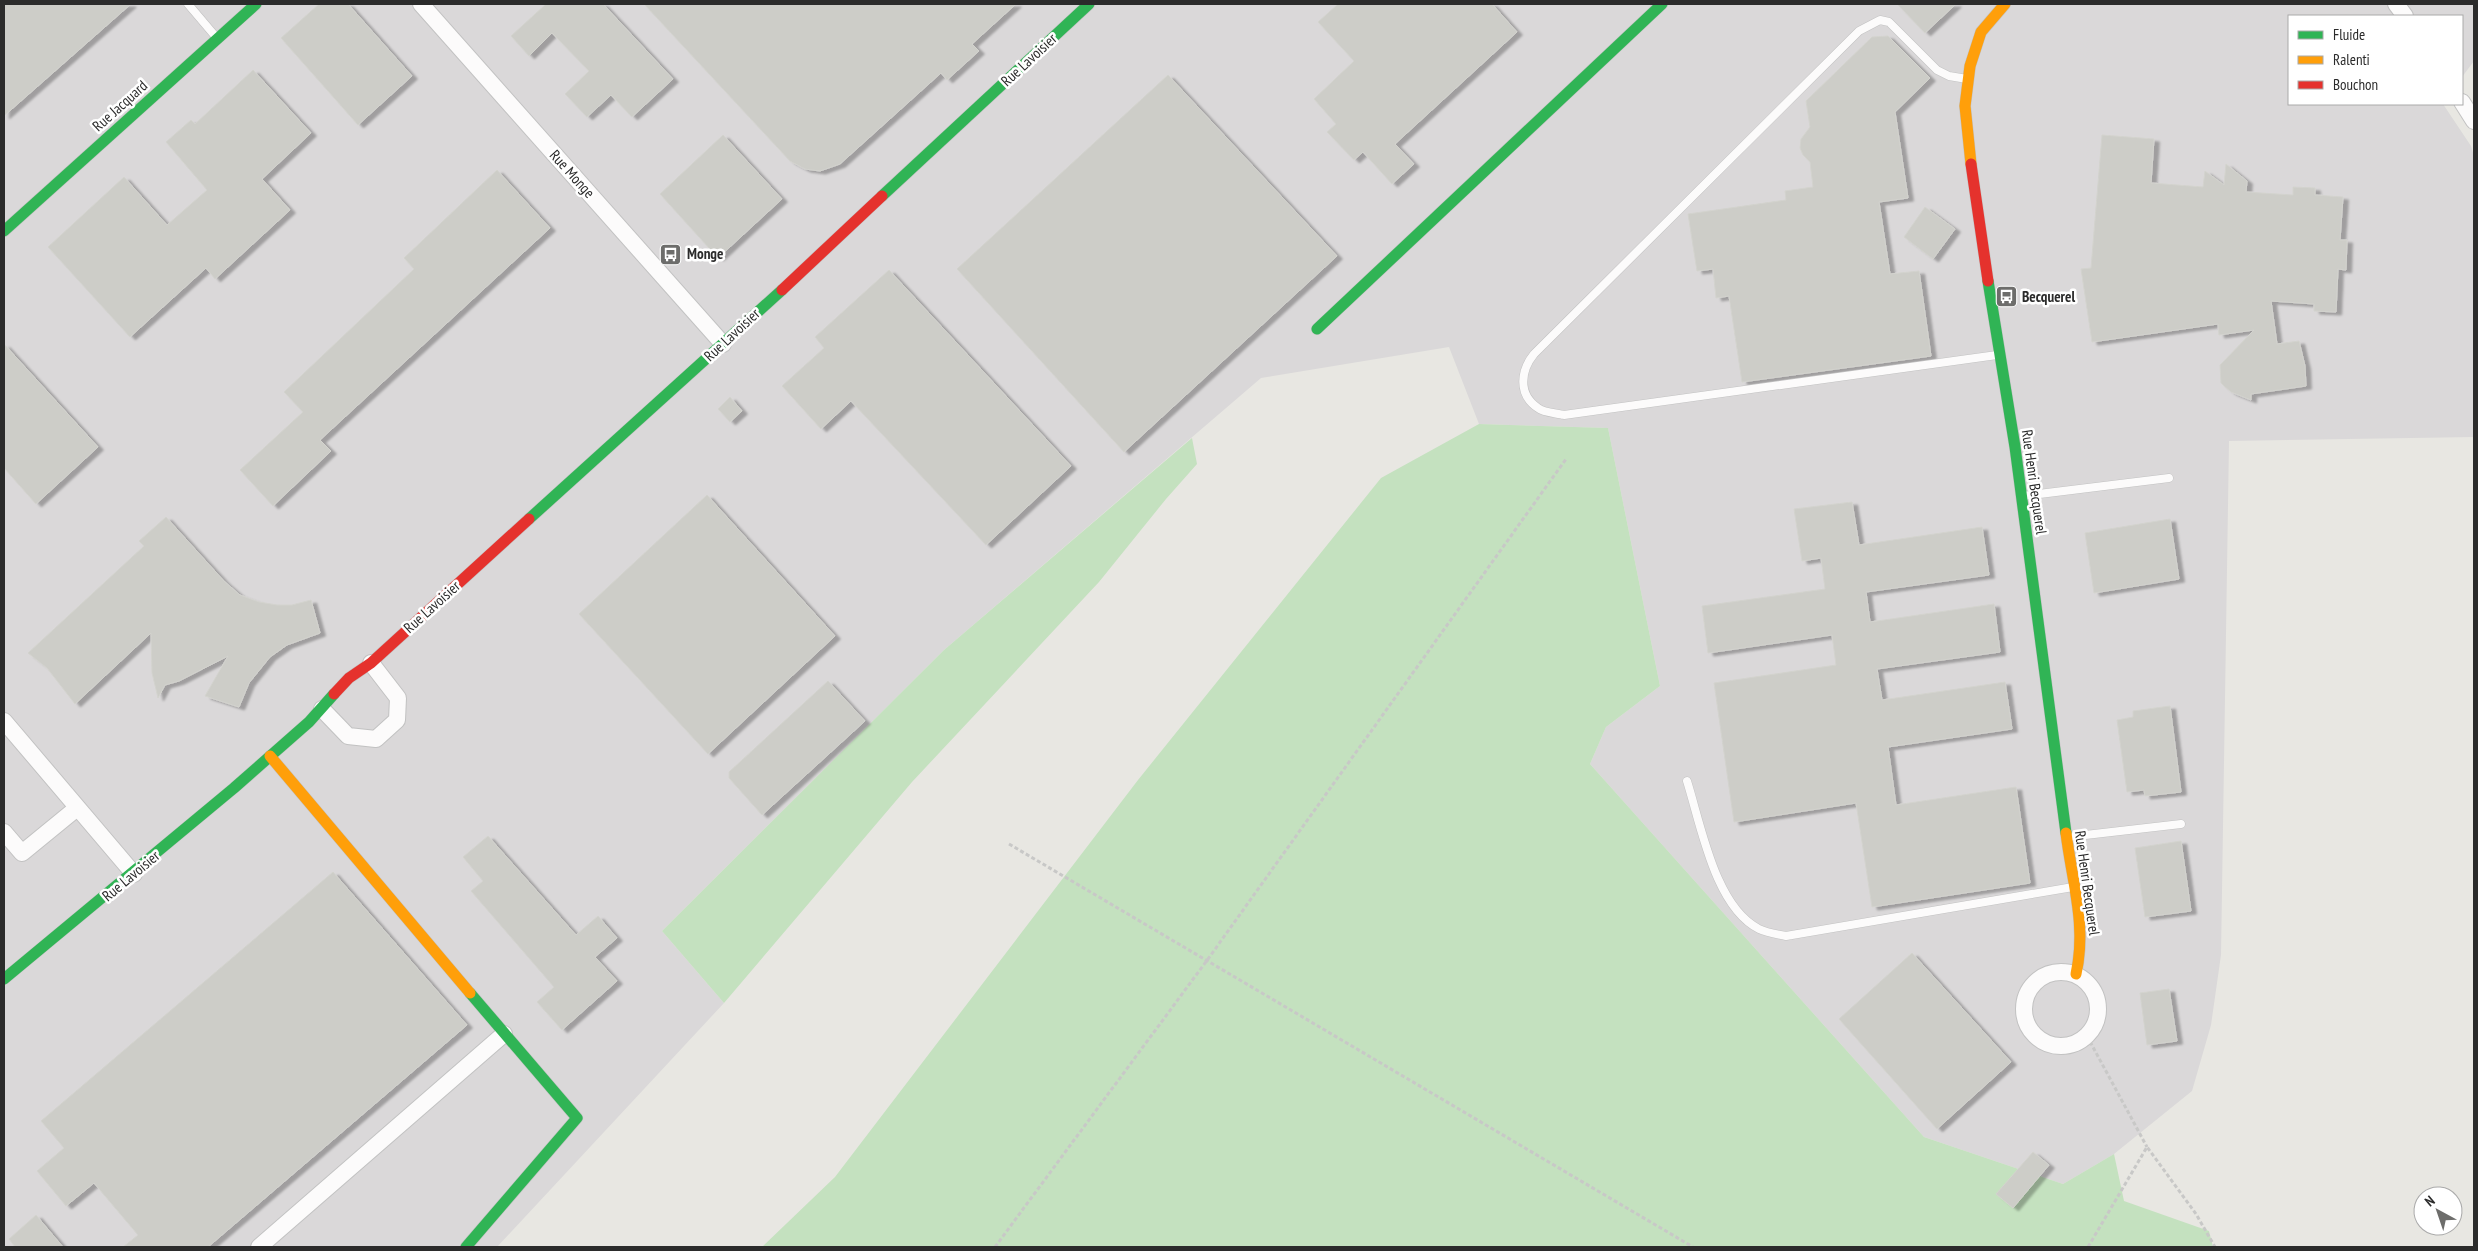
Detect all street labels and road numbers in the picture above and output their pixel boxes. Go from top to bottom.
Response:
street label: Rue Lavoisier [997,28,1061,90]
street label: Rue Jacquard [88,76,151,135]
street label: Rue Monge [546,146,599,202]
street label: Rue Lavoisier [700,303,764,365]
street label: Rue Henri Becquerel [2018,428,2051,536]
street label: Rue Lavoisier [400,576,464,637]
street label: Rue Henri Becquerel [2071,829,2104,937]
street label: Rue Lavoisier [98,846,164,905]

